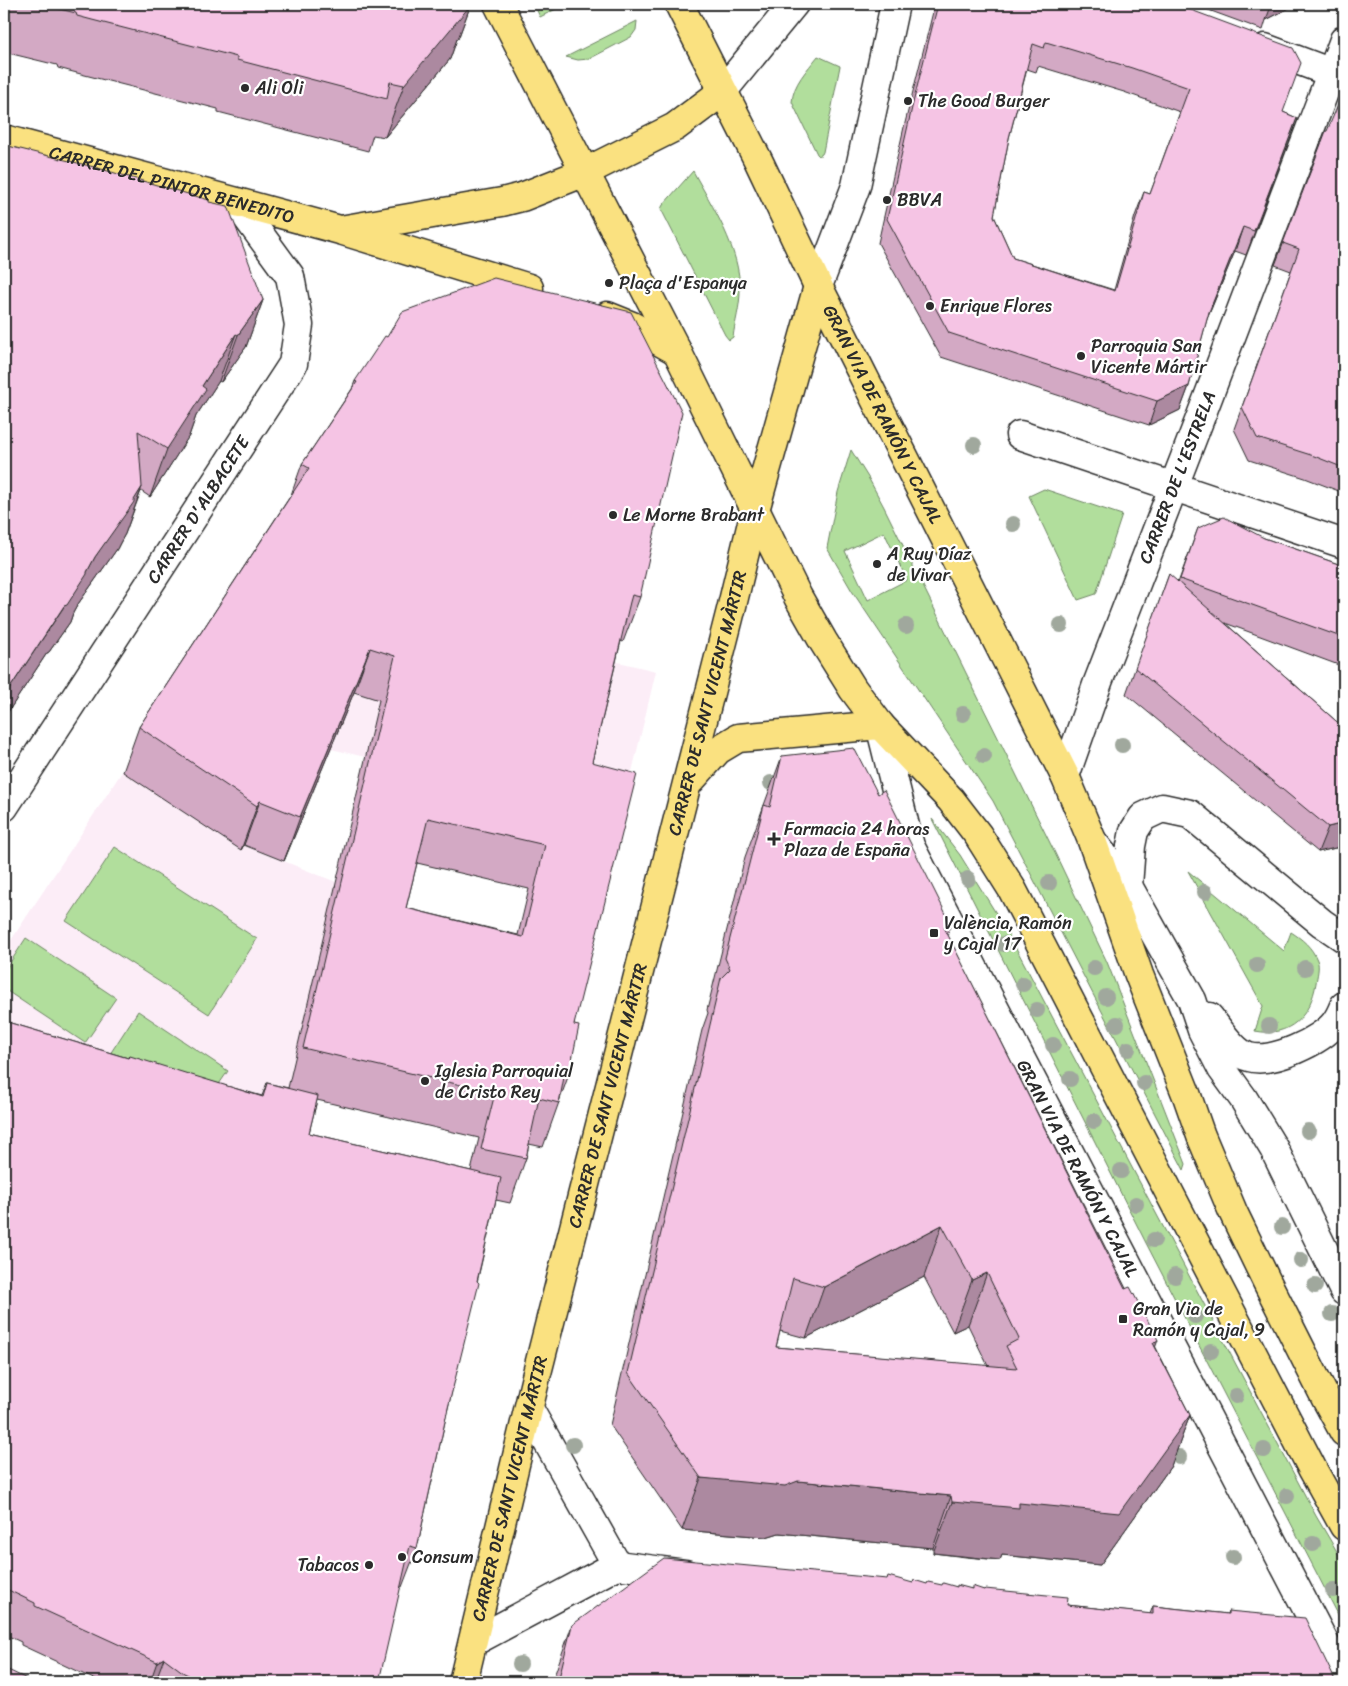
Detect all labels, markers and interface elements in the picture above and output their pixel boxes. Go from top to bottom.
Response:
place label: Ali Oli [254,72,304,104]
marker: Ali Oli [239,82,251,94]
place label: The Good Burger [918,85,1051,117]
marker: The Good Burger [902,95,914,107]
street label: CARRER DEL PINTOR BENEDITO [46,136,298,233]
place label: BBVA [897,184,942,216]
marker: BBVA [881,194,893,206]
place label: Plaça d'Espanya [619,267,748,299]
marker: Plaça d'Espanya [603,277,615,289]
place label: Enrique Flores [940,290,1053,322]
street label: GRAN VIA DE RAMÓN Y CAJAL [814,299,952,530]
marker: Enrique Flores [924,300,936,312]
place label: Parroquia San Vicente Mártir [1091,330,1208,383]
marker: Parroquia San Vicente Mártir [1075,350,1087,362]
street label: CARRER DE L'ESTRELA [1129,387,1225,568]
street label: CARRER D'ALBACETE [138,428,259,590]
place label: Le Morne Brabant [623,499,765,531]
marker: Le Morne Brabant [607,509,619,521]
place label: A Ruy Díaz de Vivar [886,538,972,591]
marker: A Ruy Díaz de Vivar [871,558,883,570]
street label: CARRER DE SANT VICENT MÀRTIR [658,567,756,839]
place label: Farmacia 24 horas Plaza de España [784,813,930,866]
marker: Farmacia 24 horas Plaza de España [768,833,780,845]
place label: València, Ramón y Cajal 17 [944,907,1072,960]
marker: València, Ramón y Cajal 17 [928,927,940,939]
street label: CARRER DE SANT VICENT MÀRTIR [559,960,657,1231]
street label: GRAN VIA DE RAMÓN Y CAJAL [1008,1054,1148,1284]
place label: Iglesia Parroquial de Cristo Rey [434,1055,574,1108]
marker: Iglesia Parroquial de Cristo Rey [419,1075,431,1087]
place label: Gran Via de Ramón y Cajal, 9 [1133,1293,1265,1346]
marker: Gran Via de Ramón y Cajal, 9 [1117,1313,1129,1325]
street label: CARRER DE SANT VICENT MÀRTIR [462,1352,557,1625]
place label: Consum [412,1541,474,1573]
place label: Tabacos [297,1549,360,1581]
marker: Consum [396,1551,408,1563]
marker: Tabacos [363,1559,375,1571]

